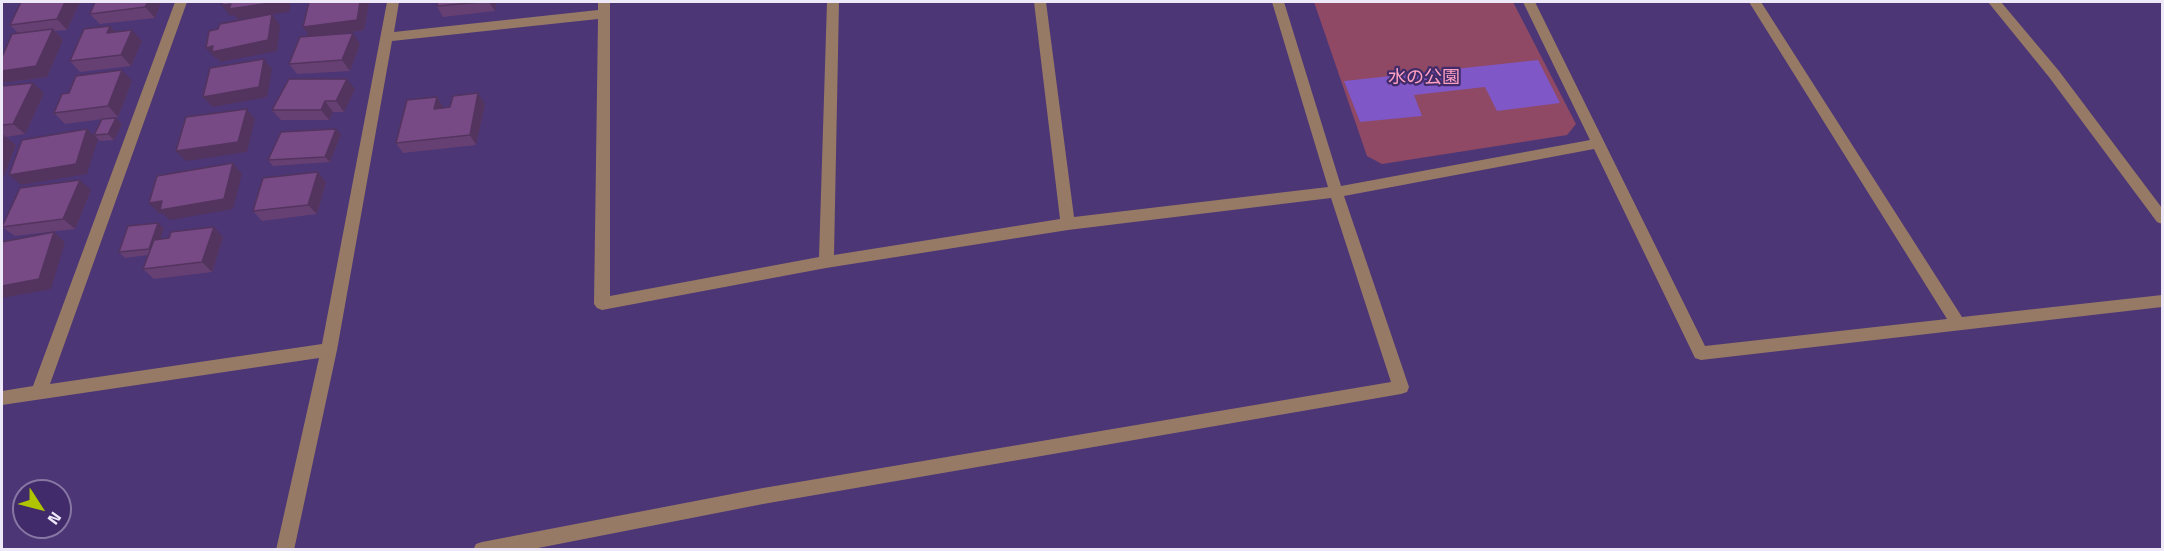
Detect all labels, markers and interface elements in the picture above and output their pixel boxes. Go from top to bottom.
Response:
park label: 水の公園 [1388,68,1460,90]
north arrow [12,479,72,539]
text: N [42,507,68,530]

